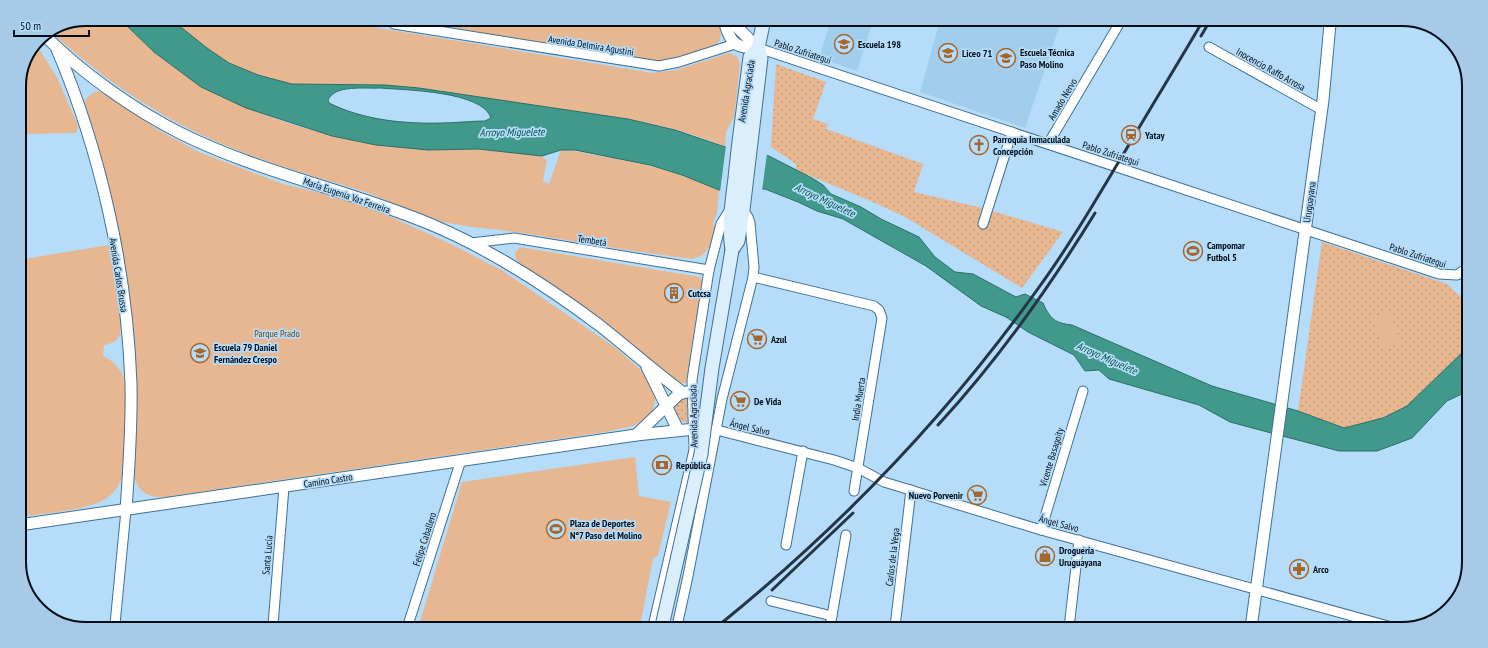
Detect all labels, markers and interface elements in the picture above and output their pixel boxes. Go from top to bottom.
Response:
scale bar [14,12,89,38]
text: 50 m [20,18,41,33]
street label: Avenida Delmira Agustini [547,32,635,59]
school or university icon: Escuela 198 [833,33,855,55]
street label: Pablo Zufriategui [773,36,833,67]
place label: Escuela 198 [858,38,901,51]
school or university icon: Liceo 71 [937,42,959,64]
street label: Inocencio Raffo Arrosa [1234,45,1308,94]
place label: Escuela Técnica Paso Molino [1020,46,1074,71]
place label: Liceo 71 [962,47,992,60]
school or university icon: Escuela Técnica Paso Molino [995,47,1017,69]
street label: Avenida Agraciada [735,59,758,123]
street label: Amado Nervo [1045,76,1080,123]
water label: Arroyo Miguelete [479,124,546,140]
station icon: Yatay [1120,124,1142,146]
place label: Yatay [1144,129,1166,142]
place label: Parroquia Inmaculada Concepción [993,133,1070,158]
church icon: Parroquia Inmaculada Concepción [968,134,990,156]
street label: Pablo Zufriategui [1081,138,1141,169]
street label: María Eugenia Vaz Ferreira [302,174,392,216]
water label: Arroyo Miguelete [793,180,859,221]
street label: Uruguayana [1300,181,1319,223]
street label: Tembetá [576,232,607,249]
street label: Avenida Carlos Brussa [106,237,131,313]
place label: Campomar Futbol 5 [1207,239,1245,264]
sports icon: Campomar Futbol 5 [1182,240,1204,262]
street label: Pablo Zufriategui [1388,240,1448,271]
building icon: Cutcsa [663,282,685,304]
place label: Cutcsa [688,287,711,300]
park label: Parque Prado [254,327,300,340]
supermarket icon: Azul [746,328,768,350]
place label: Azul [770,333,787,346]
water label: Arroyo Miguelete [1074,338,1141,378]
place label: Escuela 79 Daniel Fernández Crespo [214,341,278,366]
school or university icon: Escuela 79 Daniel Fernández Crespo [189,342,211,364]
street label: India Muerta [849,376,868,422]
street label: Avenida Agraciada [686,384,701,448]
supermarket icon: De Vida [729,390,751,412]
place label: De Vida [754,395,781,408]
street label: Ángel Salvo [729,417,771,438]
street label: Vicente Basagoity [1036,426,1067,489]
bank icon: República [651,454,673,476]
place label: República [676,459,711,472]
street label: Camino Castro [303,470,354,491]
supermarket icon: Nuevo Porvenir [966,484,988,506]
place label: Nuevo Porvenir [909,489,963,502]
street label: Felipe Caballero [410,511,439,568]
street label: Ángel Salvo [1037,512,1080,535]
place label: Plaza de Deportes Nº7 Paso del Molino [570,517,642,542]
sports icon: Plaza de Deportes Nº7 Paso del Molino [545,518,567,540]
street label: Carlos de la Vega [882,527,903,587]
street label: Santa Lucía [259,535,276,575]
place label: Droguería Uruguayana [1059,544,1101,569]
shop icon: Droguería Uruguayana [1034,545,1056,567]
pharmacy icon: Arco [1288,558,1310,580]
place label: Arco [1312,563,1329,576]

